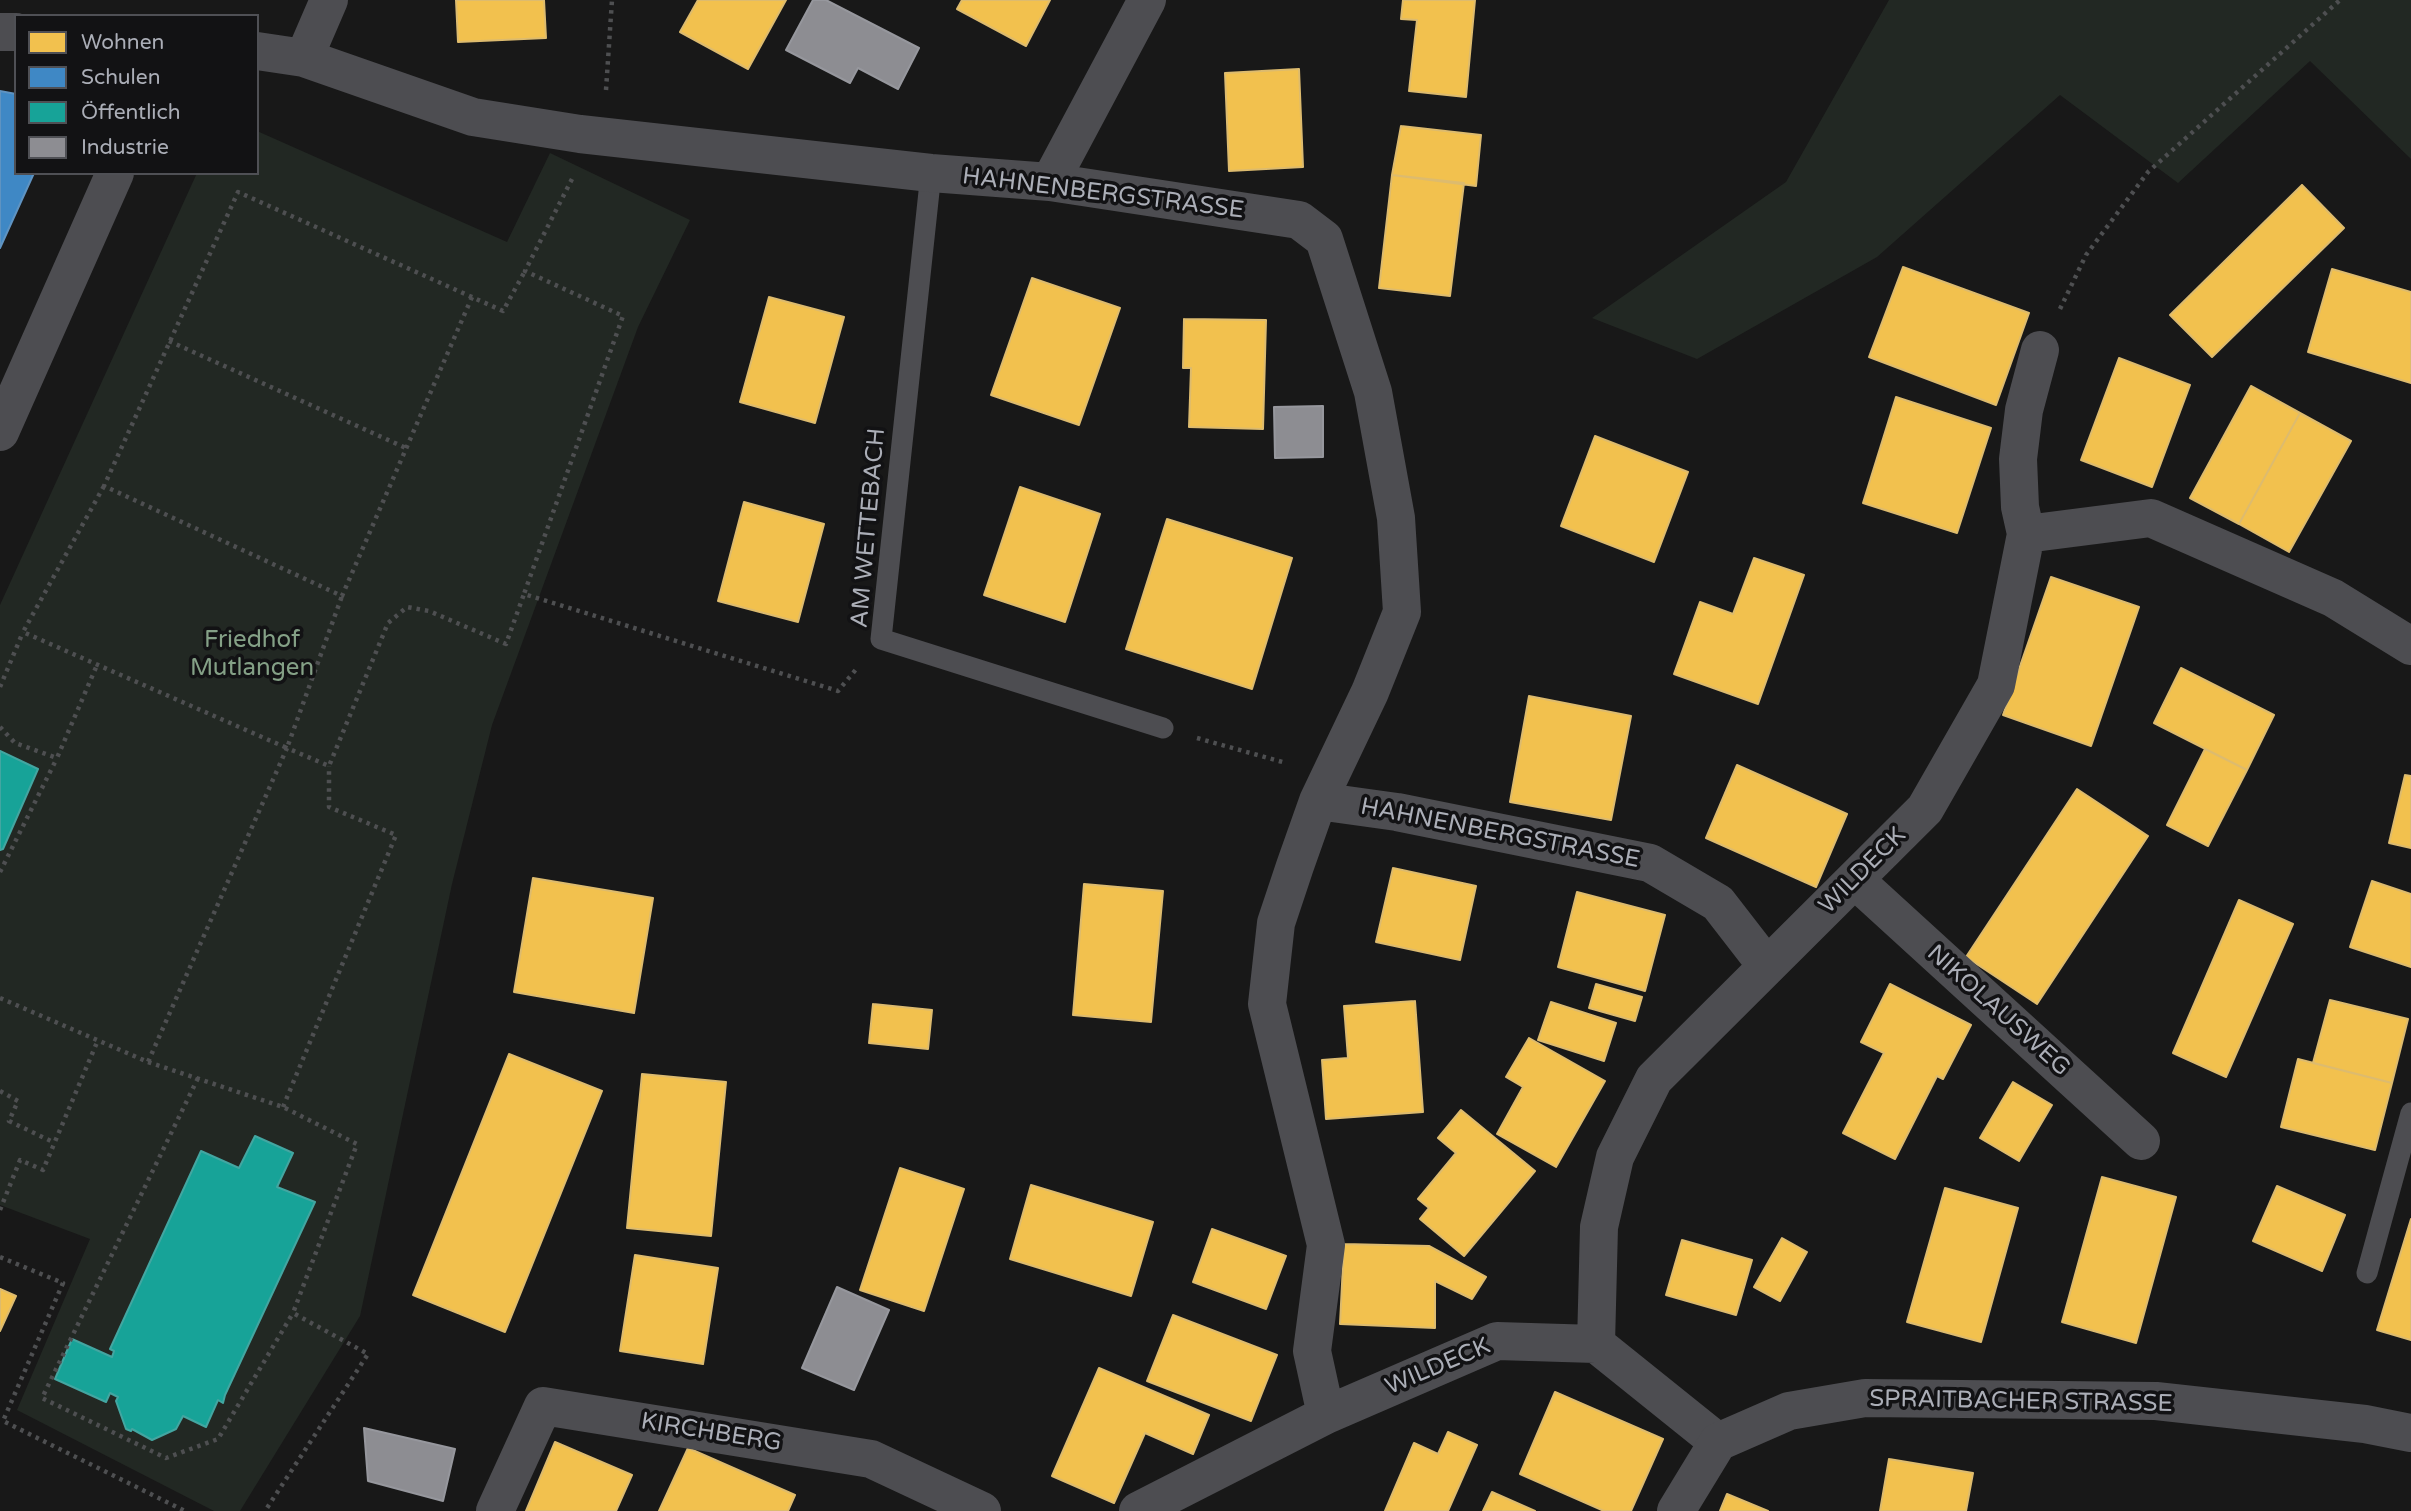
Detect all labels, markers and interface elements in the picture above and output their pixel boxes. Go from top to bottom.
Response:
legend [14,14,259,175]
text: Wohnen [81,30,164,55]
text: Schulen [81,65,161,90]
text: Öffentlich [81,100,181,125]
text: Industrie [81,135,169,160]
street label: HAHNENBERGSTRASSE [961,162,1245,226]
street label: AM WETTEBACH [846,427,892,629]
park label: Friedhof Mutlangen [190,627,314,683]
street label: HAHNENBERGSTRASSE [1358,793,1642,875]
street label: WILDECK [1814,822,1912,920]
street label: NIKOLAUSWEG [1921,939,2075,1083]
street label: WILDECK [1381,1332,1495,1402]
street label: SPRAITBACHER STRASSE [1869,1385,2173,1419]
street label: KIRCHBERG [639,1408,783,1458]

